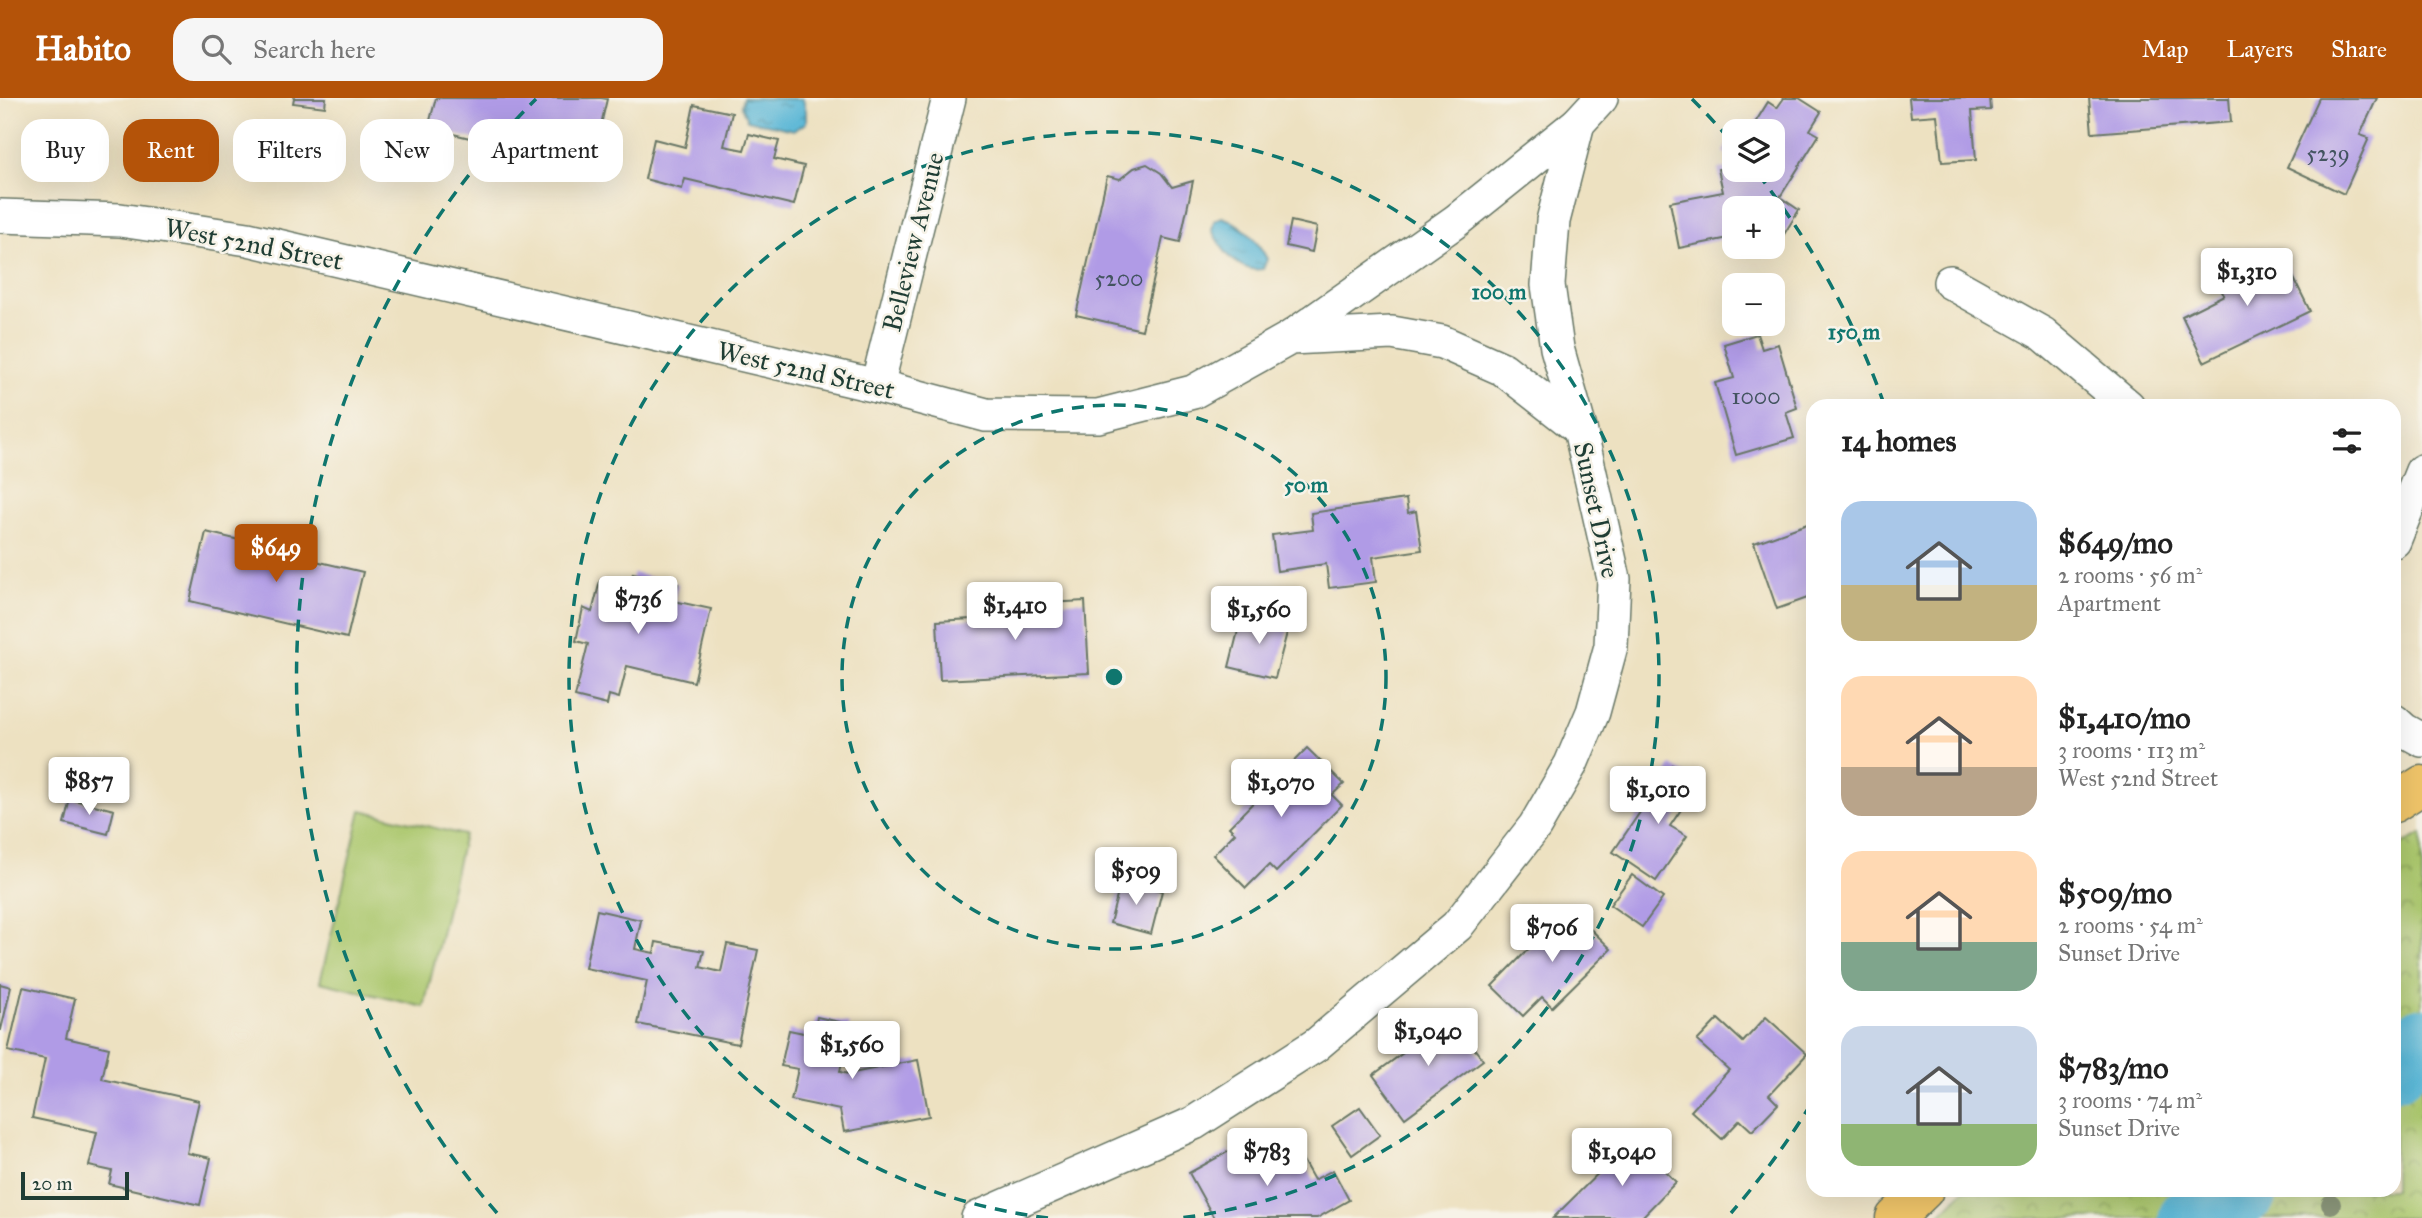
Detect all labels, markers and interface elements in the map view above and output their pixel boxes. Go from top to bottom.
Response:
search box [173,18,663,81]
text: Habito [35,29,131,69]
icon: search [197,30,235,68]
text: Search here [253,33,376,65]
text: Map [2142,34,2189,64]
text: Layers [2227,34,2293,64]
text: Share [2331,34,2387,64]
chip: Buy [21,119,109,182]
chip: Rent [123,119,219,182]
chip: Filters [233,119,346,182]
chip: New [360,119,454,182]
chip: Apartment [468,119,623,182]
map controls [1722,119,1785,336]
button: layers [1722,119,1785,182]
house number: 5239 [2306,139,2350,167]
street label: Belleview Avenue [875,149,951,335]
button: + [1722,196,1785,259]
street label: West 52nd Street [162,211,346,277]
pin: $1,310 [2190,248,2304,308]
text: $1,310 [2217,257,2277,285]
house number: 5200 [1095,264,1143,292]
button: − [1722,273,1785,336]
text: 100 m [1472,279,1527,305]
text: 150 m [1828,319,1880,345]
street label: West 52nd Street [714,334,898,406]
house number: 1000 [1731,382,1781,410]
icon: filters [2328,422,2366,460]
text: 14 homes [1841,423,1956,459]
street label: Sunset Drive [1567,439,1627,581]
text: 50 m [1284,472,1328,498]
pin: $649 [235,524,317,584]
text: $649/mo [2058,525,2173,561]
icon: home [1897,529,1981,613]
text: $649 [251,533,301,561]
text: 2 rooms · 56 m² [2058,561,2202,589]
pin: $736 [597,576,679,636]
pin: $1,410 [958,582,1072,642]
text: $736 [614,585,662,613]
pin: $1,560 [1202,587,1316,646]
text: Apartment [2058,589,2161,617]
text: $1,410 [983,591,1047,619]
text: $1,560 [1227,595,1291,623]
centre of rings [1102,665,1126,689]
text: $1,410/mo [2058,700,2191,736]
icon: home [1897,704,1981,788]
text: 3 rooms · 113 m² [2058,736,2205,764]
pin: $857 [48,758,130,817]
pin: $1,070 [1224,760,1338,819]
text: West 52nd Street [2058,764,2218,792]
text: $857 [65,766,114,794]
pin: $1,010 [1601,766,1715,826]
text: $1,070 [1247,768,1315,796]
text: $1,010 [1626,775,1690,803]
pin: $509 [1095,848,1177,907]
text: $509 [1111,856,1161,884]
text: $509/mo [2058,875,2172,911]
icon: home [1897,879,1981,963]
pin: $706 [1511,904,1593,964]
text: 2 rooms · 54 m² [2058,911,2203,939]
text: $706 [1526,913,1578,941]
text: Sunset Drive [2058,939,2180,967]
pin: $1,040 [1371,1009,1485,1068]
text: $1,040 [1394,1017,1462,1045]
pin: $1,560 [795,1021,909,1081]
text: $1,560 [820,1030,884,1058]
text: $783/mo [2058,1050,2168,1086]
icon: home [1897,1054,1981,1138]
text: 3 rooms · 74 m² [2058,1086,2202,1114]
text: Sunset Drive [2058,1114,2180,1142]
pin: $783 [1226,1128,1308,1188]
pin: $1,040 [1565,1128,1679,1188]
text: $783 [1243,1137,1291,1165]
text: $1,040 [1588,1137,1656,1165]
scale bar [21,1169,130,1201]
text: 20 m [32,1172,73,1195]

